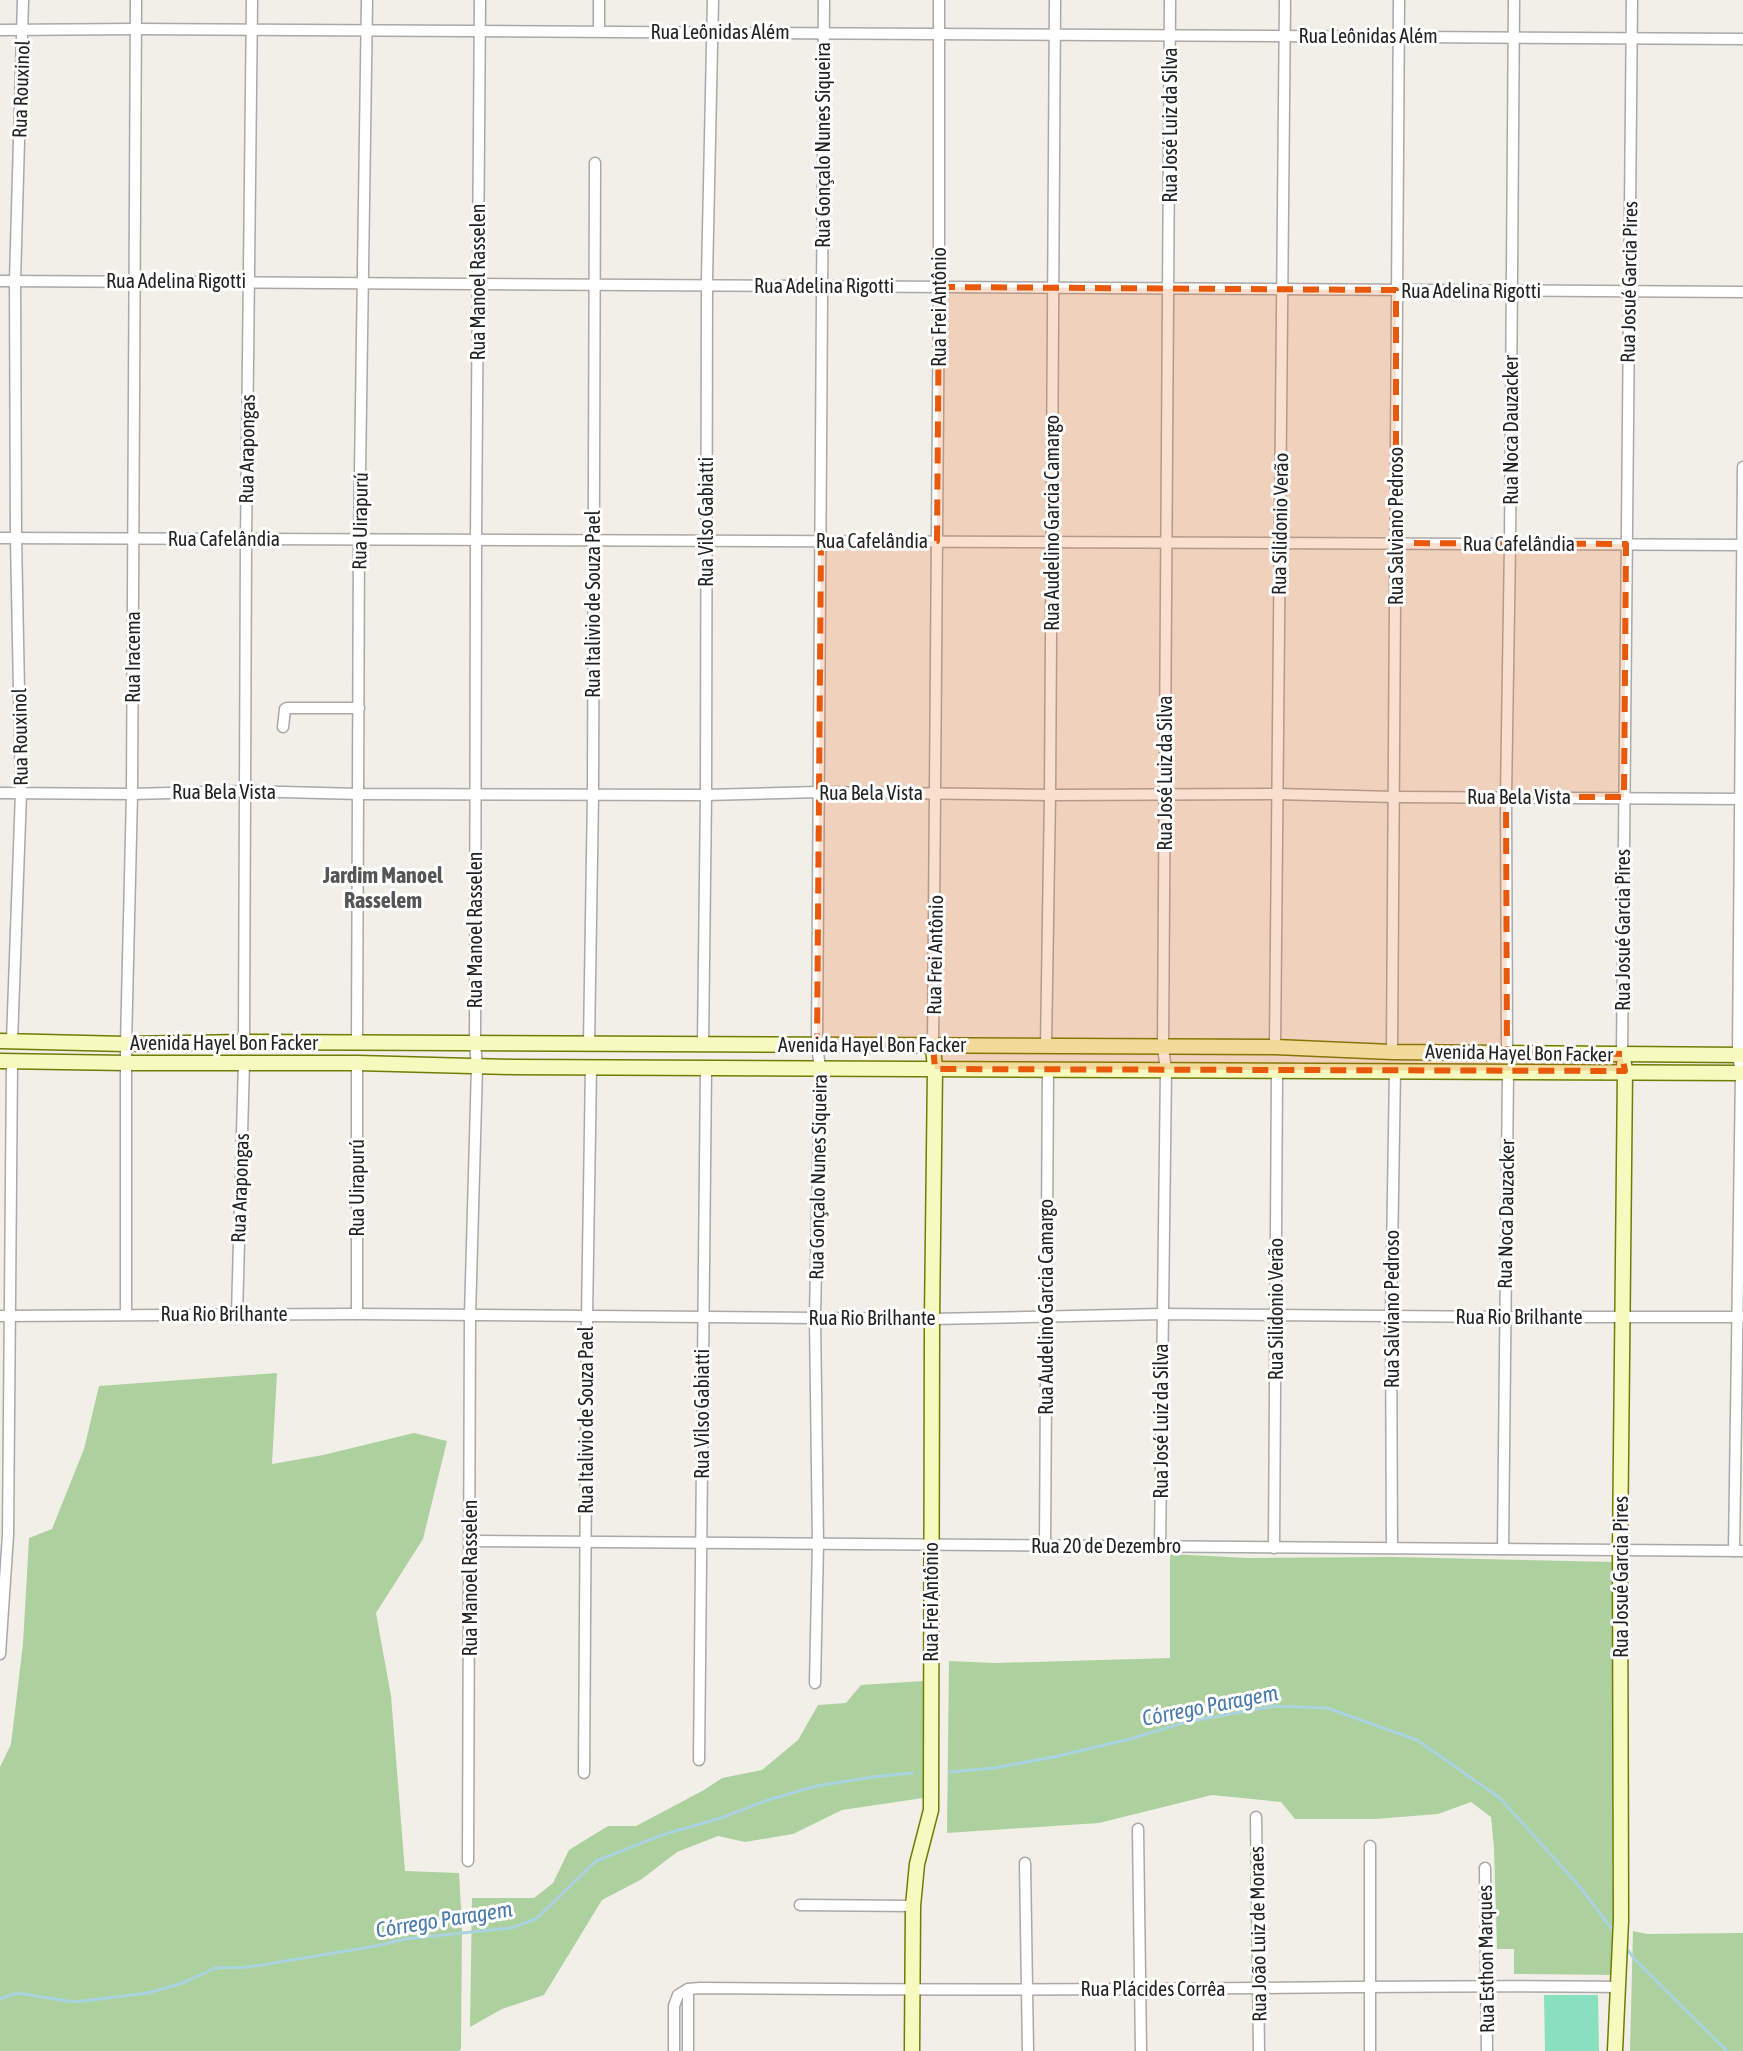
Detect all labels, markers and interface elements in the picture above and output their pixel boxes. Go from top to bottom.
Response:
street label: Rua Leônidas Além [650,20,790,43]
street label: Rua Leônidas Além [1298,24,1438,47]
street label: Rua Rouxinol [7,39,34,138]
street label: Rua Gonçalo Nunes Siqueira [811,42,834,248]
street label: Rua José Luiz da Silva [1158,47,1181,203]
street label: Rua Josué Garcia Pires [1616,201,1641,363]
street label: Rua Manoel Rasselen [466,204,489,361]
street label: Rua Frei Antônio [927,247,950,367]
street label: Rua Adelina Rigotti [106,269,246,292]
street label: Rua Adelina Rigotti [754,274,894,297]
street label: Rua Adelina Rigotti [1401,279,1541,302]
street label: Rua Noca Dauzacker [1499,354,1522,505]
street label: Rua Arapongas [234,394,259,504]
street label: Rua Audelino Garcia Camargo [1040,415,1063,631]
street label: Rua Salviano Pedroso [1384,447,1407,605]
street label: Rua Silidonio Verão [1267,453,1292,595]
street label: Rua Vilso Gabiatti [694,457,717,587]
street label: Rua Uirapurú [347,472,372,570]
street label: Rua Italivio de Souza Pael [581,509,604,698]
street label: Rua Cafelândia [168,527,280,550]
street label: Rua Cafelândia [816,529,928,552]
street label: Rua Cafelândia [1463,532,1575,555]
street label: Rua Iracema [121,611,144,703]
street label: Rua Rouxinol [7,687,32,786]
street label: Rua José Luiz da Silva [1153,695,1176,851]
street label: Rua Bela Vista [172,780,276,803]
street label: Rua Bela Vista [819,781,923,804]
street label: Rua Bela Vista [1467,785,1571,808]
street label: Rua Josué Garcia Pires [1611,849,1634,1011]
street label: Rua Manoel Rasselen [463,852,486,1009]
district label: Jardim Manoel Rasselem [322,862,444,913]
street label: Rua Frei Antônio [922,895,947,1015]
street label: Avenida Hayel Bon Facker [130,1031,319,1054]
street label: Avenida Hayel Bon Facker [778,1033,967,1056]
street label: Avenida Hayel Bon Facker [1425,1039,1614,1066]
street label: Rua Gonçalo Nunes Siqueira [804,1074,831,1280]
street label: Rua Arapongas [226,1133,253,1243]
street label: Rua Noca Dauzacker [1493,1138,1518,1289]
street label: Rua Uirapurú [345,1139,368,1237]
street label: Rua Audelino Garcia Camargo [1034,1199,1057,1415]
street label: Rua Salviano Pedroso [1380,1230,1403,1388]
street label: Rua Silidonio Verão [1264,1238,1287,1380]
street label: Rua Rio Brilhante [160,1302,288,1325]
street label: Rua Rio Brilhante [1455,1305,1583,1328]
street label: Rua Rio Brilhante [808,1306,936,1329]
street label: Rua Italivio de Souza Pael [574,1325,597,1514]
street label: Rua José Luiz da Silva [1149,1343,1172,1499]
street label: Rua Vilso Gabiatti [690,1349,713,1479]
street label: Rua Josué Garcia Pires [1609,1496,1632,1658]
street label: Rua Manoel Rasselen [458,1500,481,1657]
street label: Rua 20 de Dezembro [1031,1534,1181,1557]
street label: Rua Frei Antônio [919,1542,942,1662]
water label: Córrego Paragem [1140,1679,1280,1731]
street label: Rua João Luiz de Moraes [1244,1846,1271,2022]
street label: Rua Esthon Marques [1473,1885,1498,2033]
water label: Córrego Paragem [374,1895,514,1943]
street label: Rua Plácides Corrêa [1080,1977,1226,2000]

